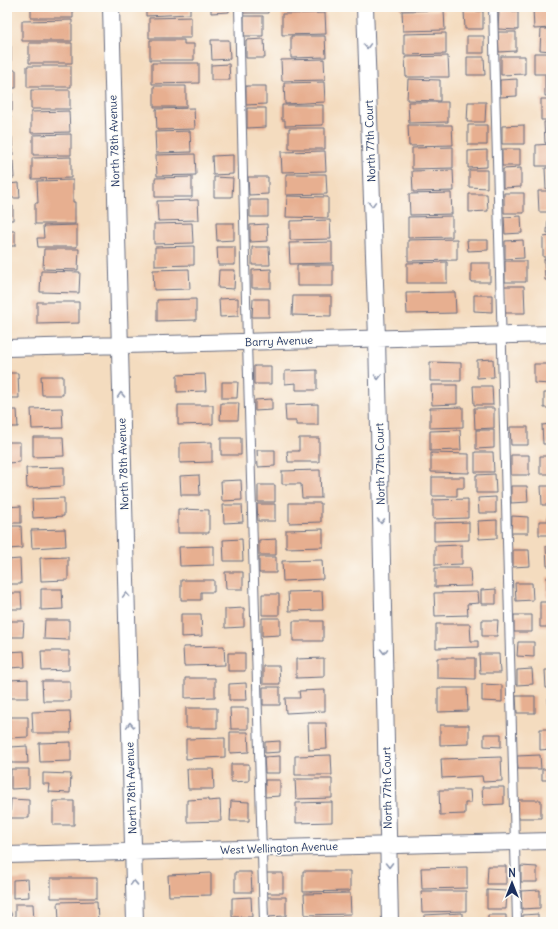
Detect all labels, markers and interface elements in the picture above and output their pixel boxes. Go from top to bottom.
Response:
one-way arrow [362,43,371,49]
street label: North 78th Avenue [105,95,123,187]
street label: North 77th Court [362,99,378,182]
one-way arrow [368,201,376,207]
street label: Barry Avenue [245,333,313,349]
one-way arrow [374,374,382,380]
one-way arrow [117,392,125,398]
street label: North 78th Avenue [114,418,132,510]
street label: North 77th Court [372,422,388,505]
one-way arrow [377,518,385,524]
one-way arrow [122,592,130,598]
one-way arrow [380,648,388,654]
one-way arrow [125,722,134,728]
street label: North 78th Avenue [122,742,140,834]
street label: North 77th Court [379,746,395,829]
street label: West Wellington Avenue [220,839,338,857]
one-way arrow [384,862,393,868]
north arrow [492,863,532,903]
text: N [508,866,516,880]
one-way arrow [130,880,138,886]

